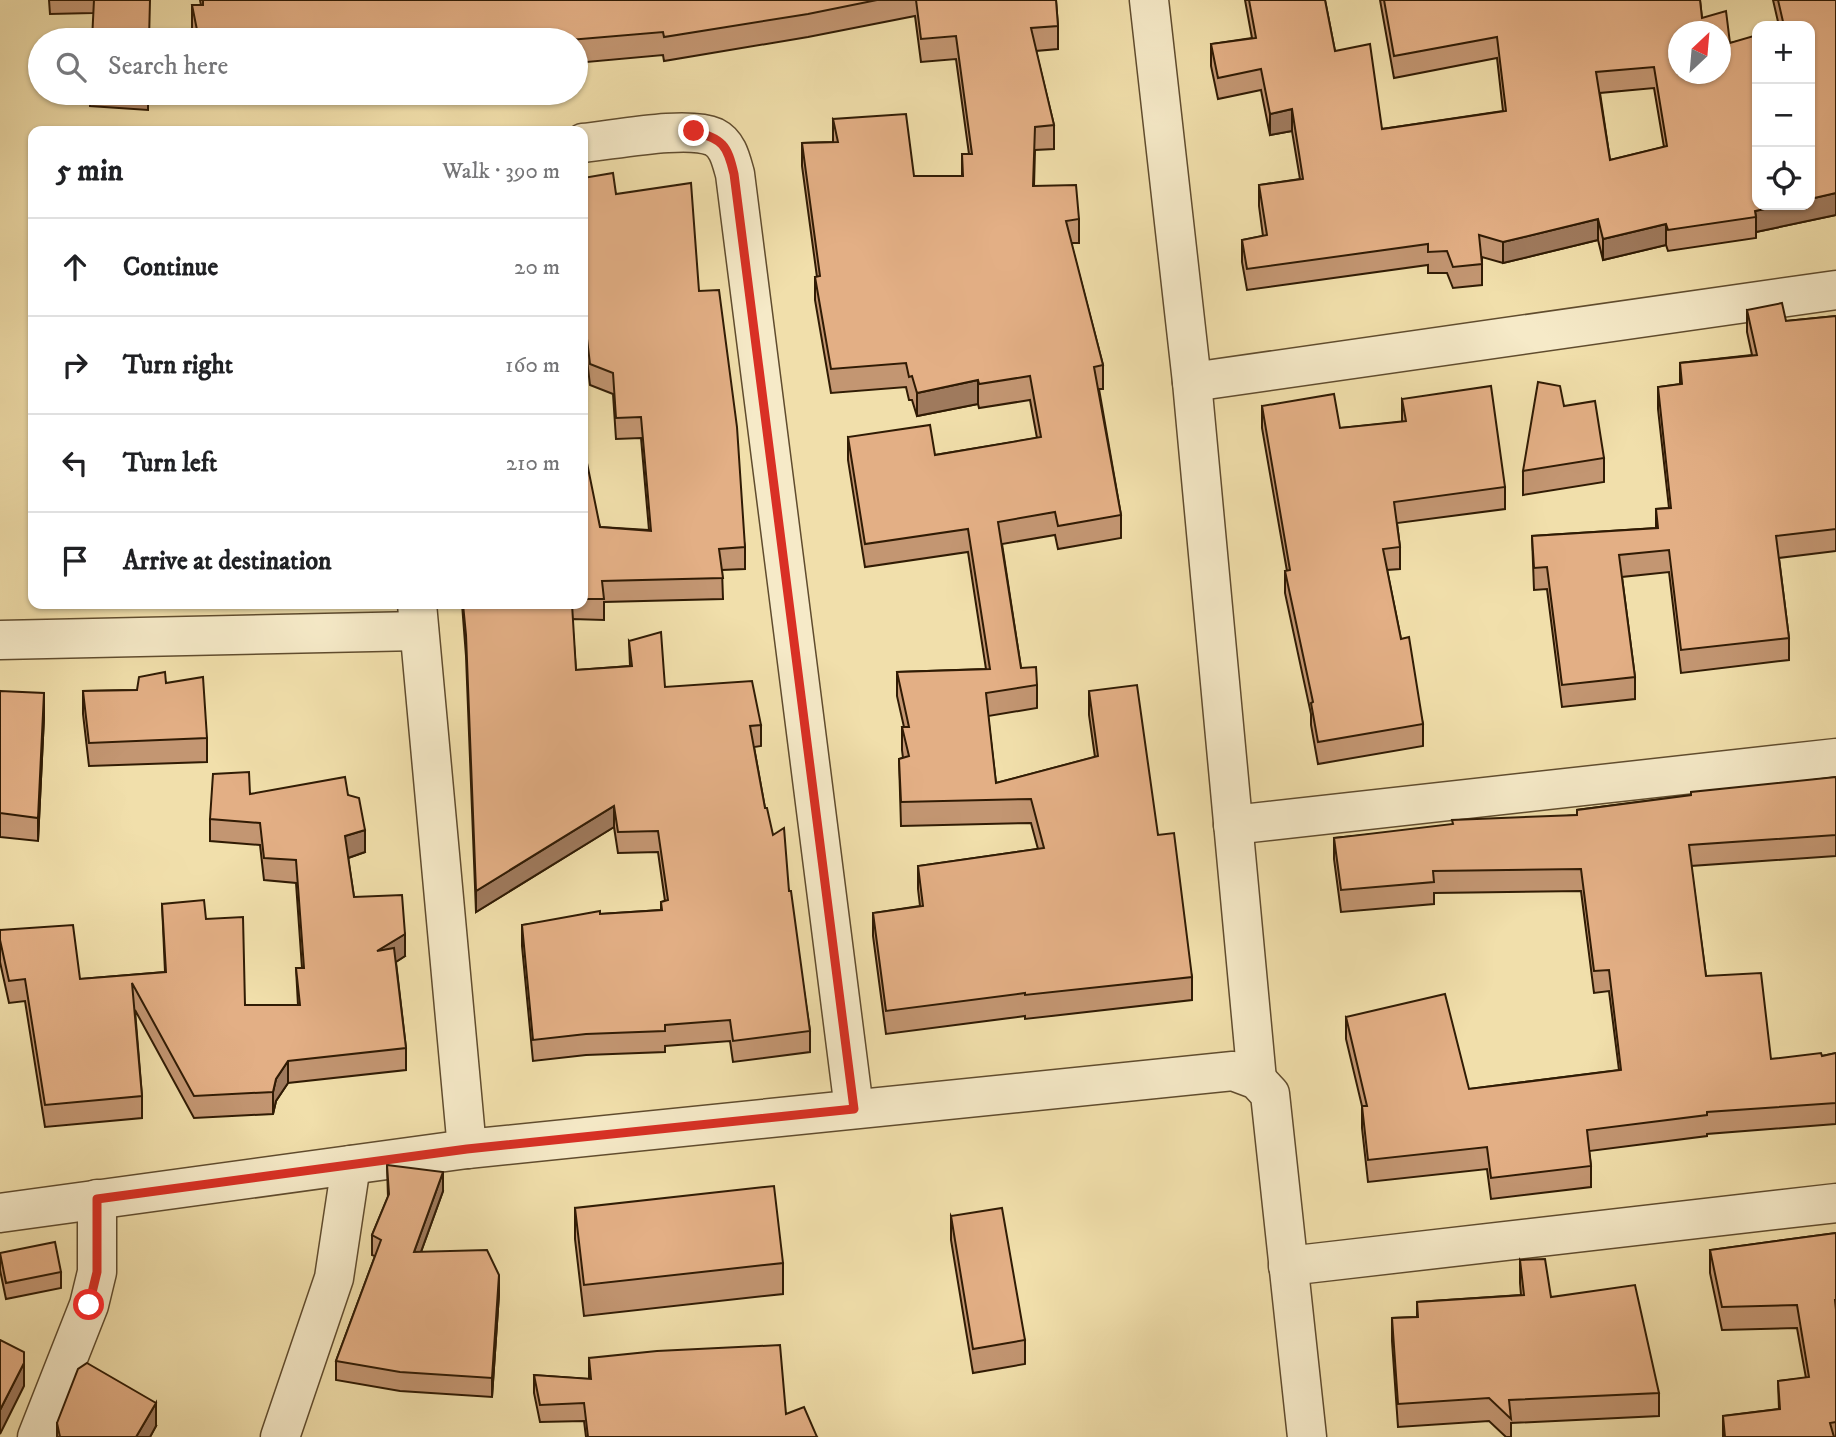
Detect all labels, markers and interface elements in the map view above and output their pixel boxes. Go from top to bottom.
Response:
north arrow [1668,21,1731,84]
map controls [1752,21,1815,210]
button: + [1752,21,1815,84]
search box [28,28,588,105]
icon: search [52,48,90,86]
text: Search here [108,50,228,83]
button: − [1752,84,1815,147]
route end [678,115,709,146]
button: locate [1752,147,1815,210]
text: 5 min [56,153,123,190]
text: Walk · 390 m [442,157,560,186]
icon: ahead [56,248,94,286]
text: Continue [123,251,218,284]
text: 20 m [514,253,560,282]
icon: right [56,346,94,384]
text: Turn right [123,349,233,382]
text: 160 m [505,351,560,380]
icon: left [56,444,94,482]
text: Turn left [123,447,217,480]
text: 210 m [506,449,560,478]
icon: arrive [56,542,94,580]
text: Arrive at destination [123,545,332,578]
route start [73,1289,104,1320]

